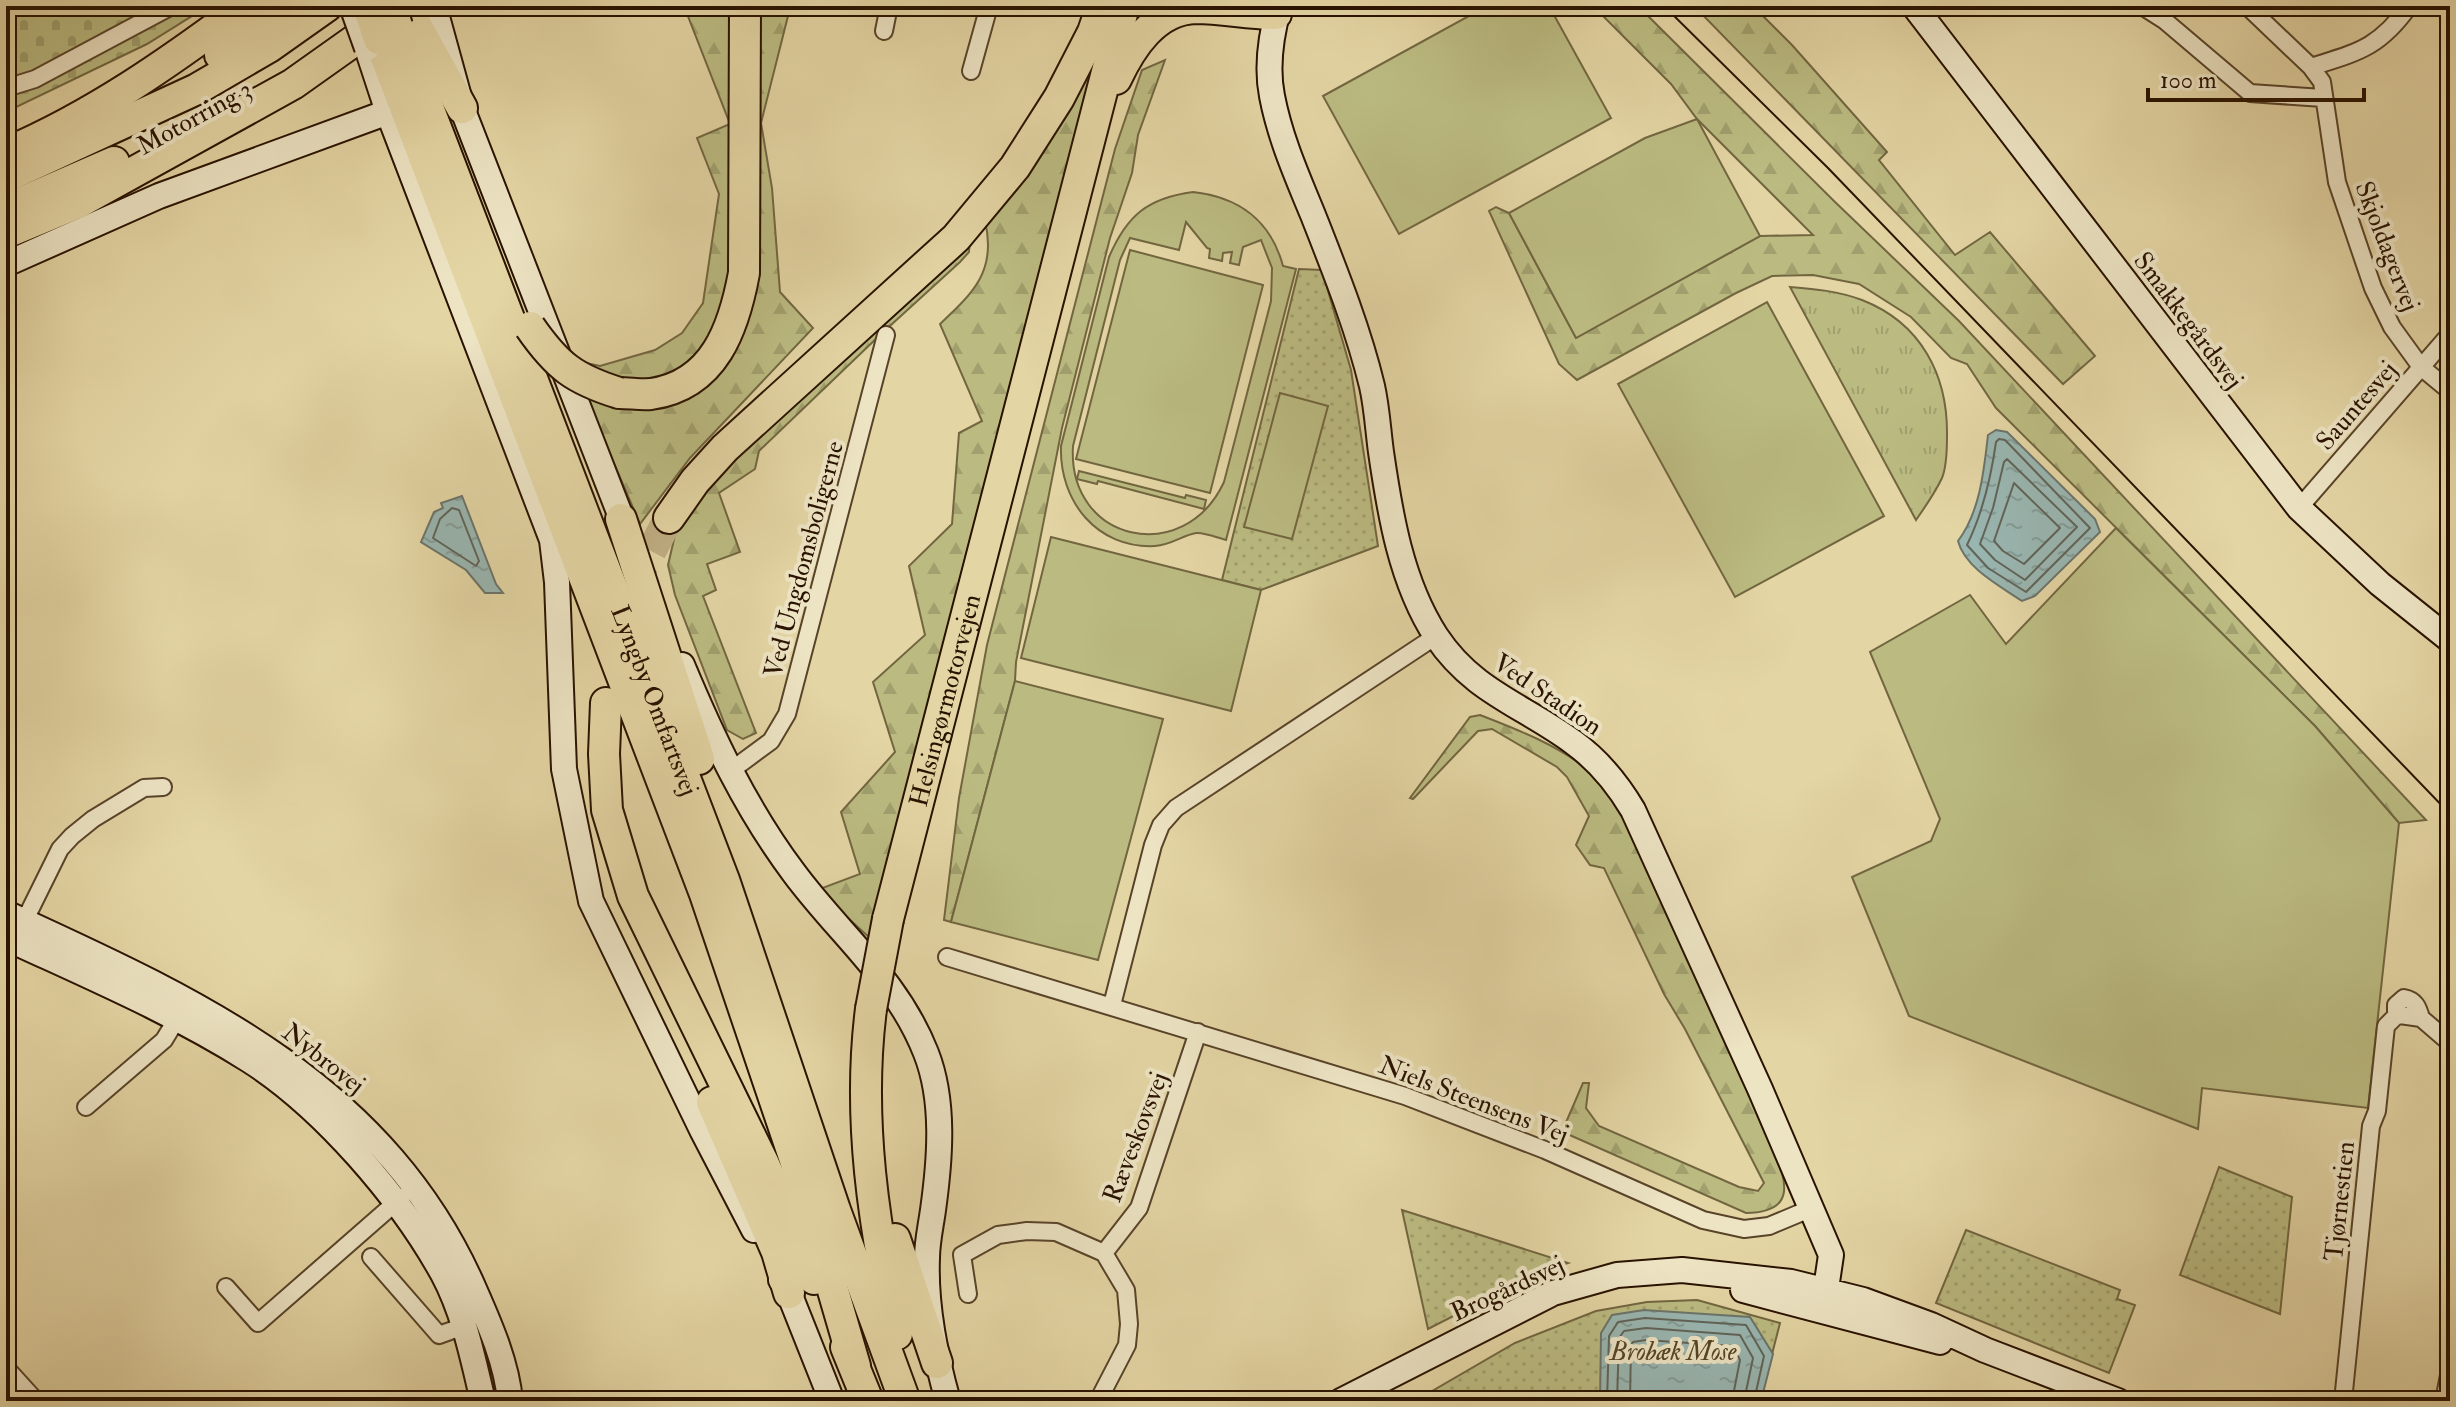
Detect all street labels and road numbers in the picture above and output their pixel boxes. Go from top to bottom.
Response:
street label: Motorring 3 [132,73,257,162]
street label: Skjoldagervej [2348,177,2426,316]
street label: Smakkegårdsvej [2126,246,2250,395]
street label: Sauntesvej [2309,354,2404,457]
street label: Ved Ungdomsboligerne [757,437,851,681]
street label: Helsingørmotorvejen [903,591,988,810]
street label: Lyngby Omfartsvej [603,601,705,800]
street label: Ved Stadion [1487,647,1608,743]
street label: Nybrovej [275,1016,371,1101]
street label: Niels Steensens Vej [1374,1049,1573,1151]
street label: Ræveskovsvej [1096,1068,1175,1207]
street label: Tjørnestien [2318,1140,2362,1263]
street label: Brogårdsvej [1446,1249,1569,1329]

